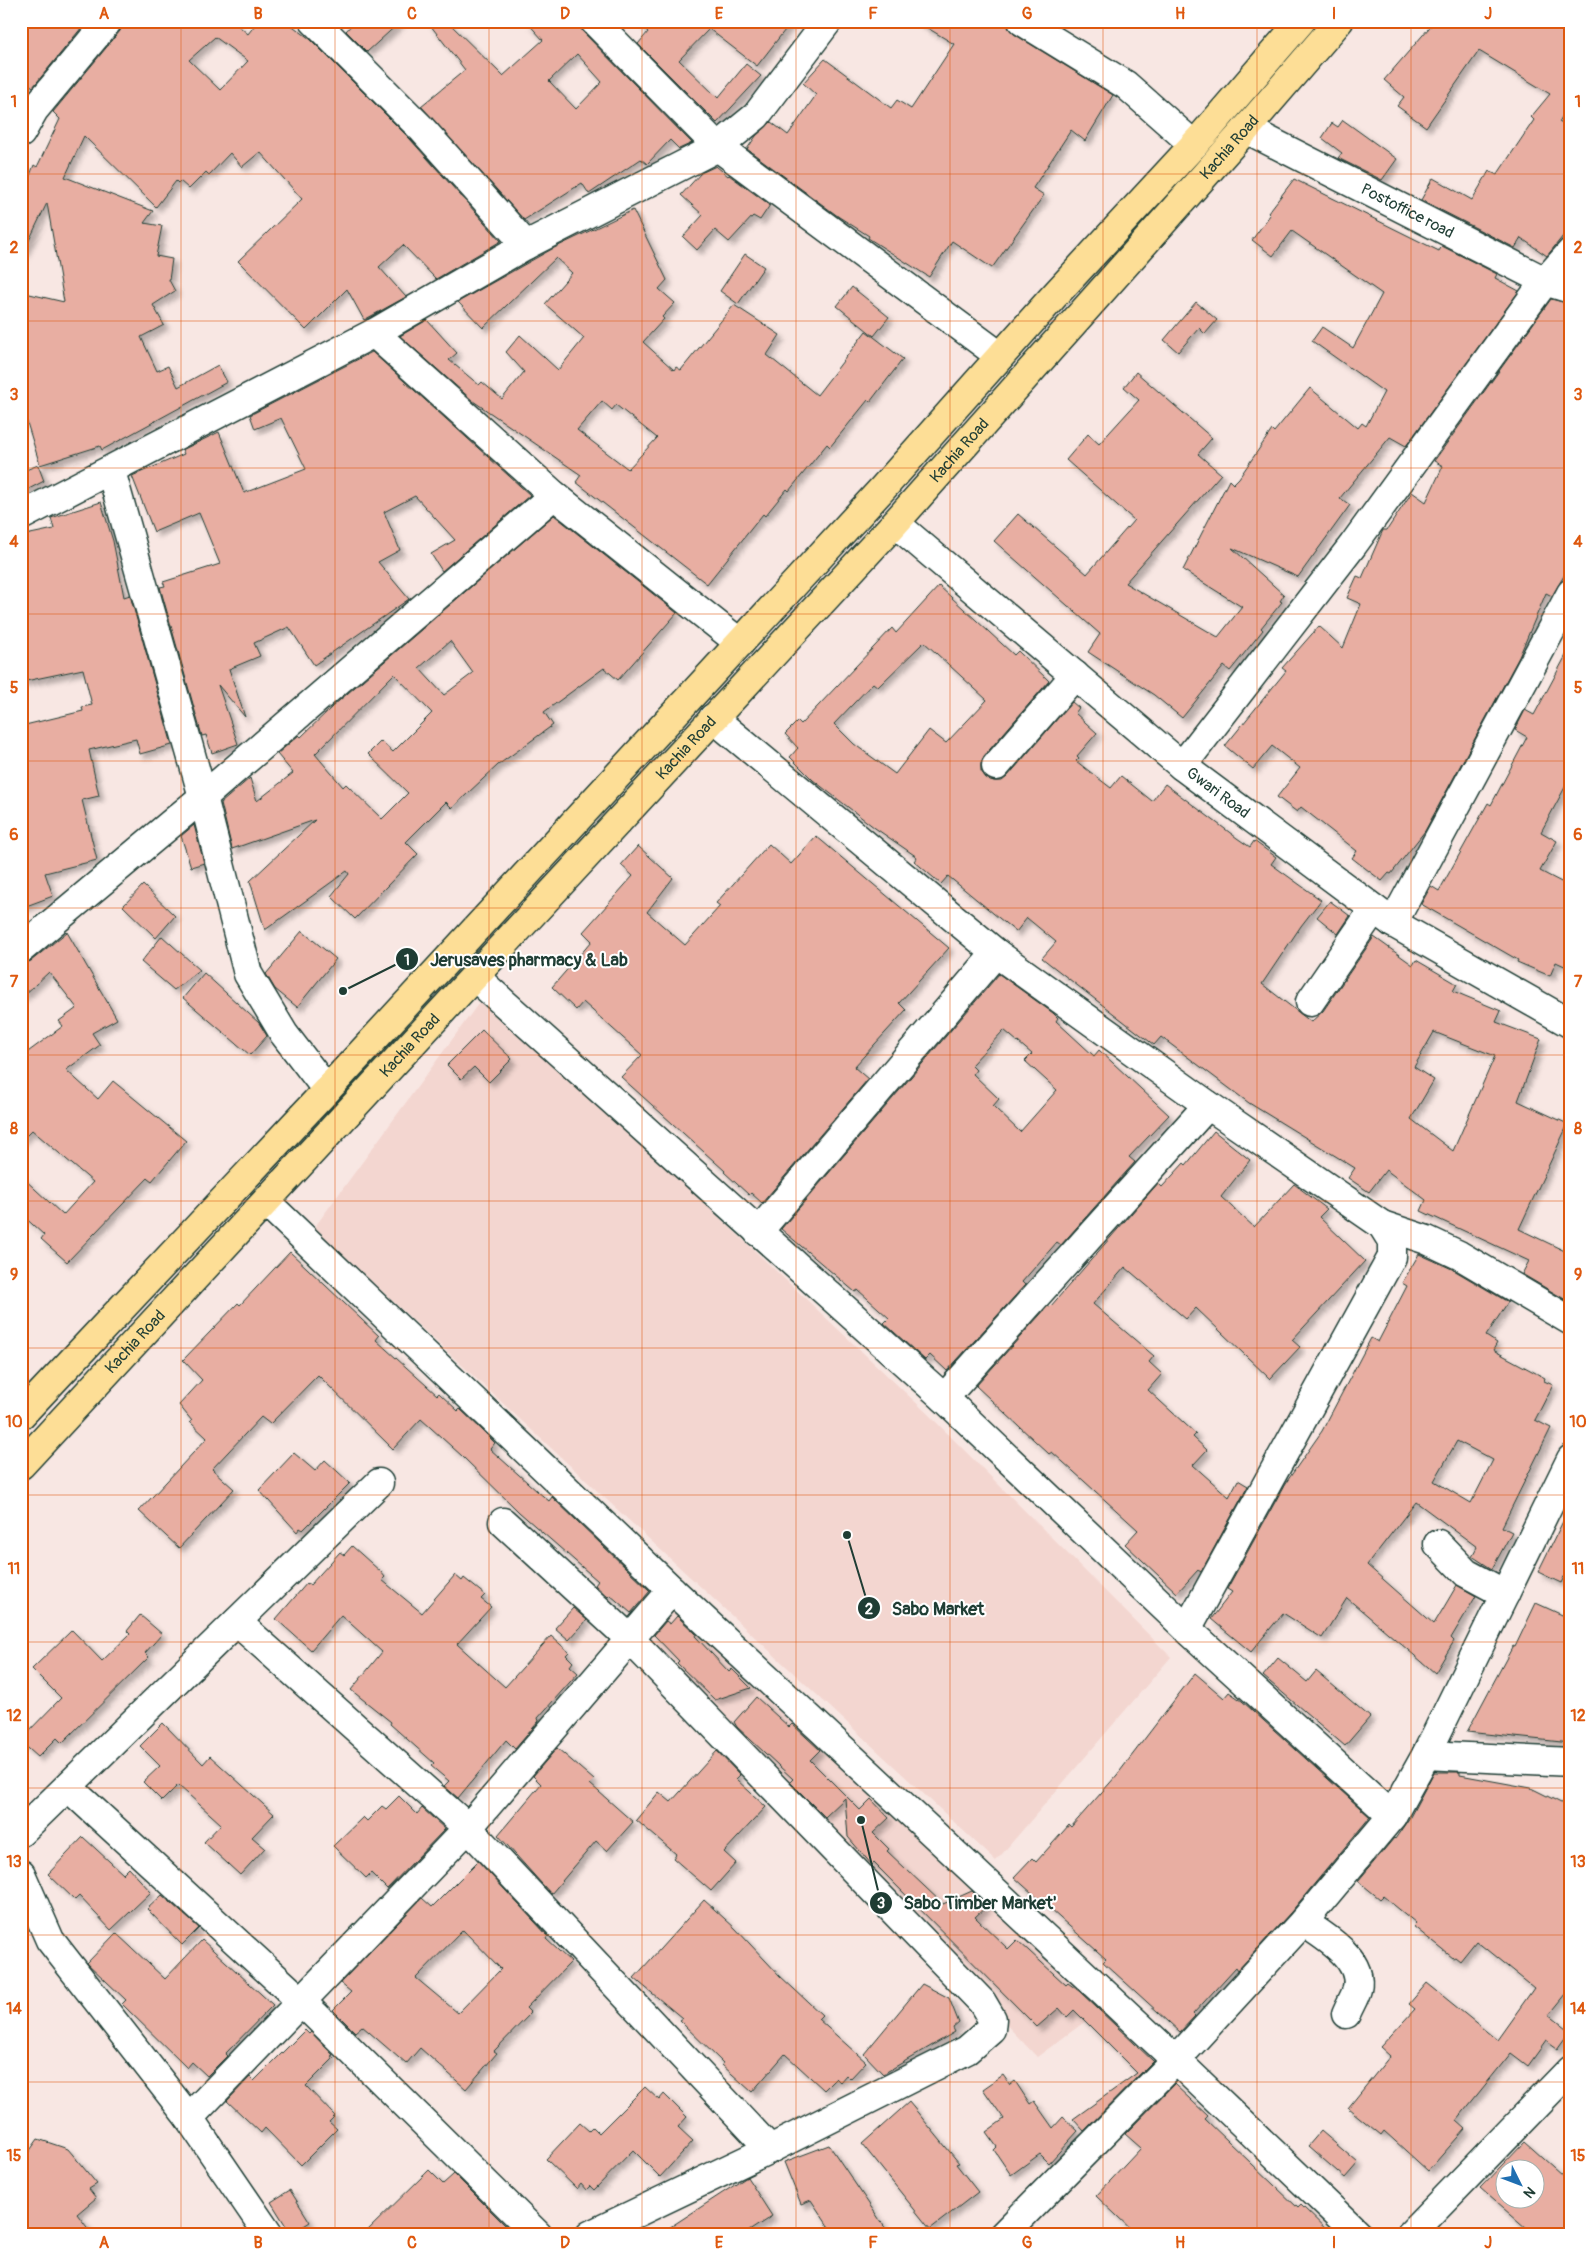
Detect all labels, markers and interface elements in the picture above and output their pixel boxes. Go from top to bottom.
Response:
text: A [99,4,110,24]
text: B [253,4,263,24]
text: C [407,4,417,24]
text: D [560,4,570,24]
text: E [715,4,724,24]
text: F [868,4,878,24]
text: G [1022,4,1033,24]
text: H [1175,4,1185,24]
text: I [1332,4,1336,24]
text: J [1484,4,1492,24]
text: 1 [11,92,17,112]
text: 1 [1575,92,1581,112]
street label: Kachia Road [1196,111,1264,184]
street label: Postoffice road [1357,179,1457,243]
text: 2 [10,238,19,258]
text: 2 [1574,238,1583,258]
text: 3 [10,385,19,405]
text: 3 [1574,385,1583,405]
street label: Kachia Road [925,414,994,487]
text: 4 [9,532,19,552]
text: 4 [1573,532,1583,552]
text: 5 [10,678,19,698]
text: 5 [1574,678,1583,698]
street label: Kachia Road [652,712,721,784]
street label: Gwari Road [1182,763,1254,823]
text: 6 [9,825,19,845]
text: 6 [1573,825,1583,845]
callout: Jerusaves pharmacy & Lab [395,943,637,976]
text: Jerusaves pharmacy & Lab [430,949,628,972]
text: 1 [404,951,410,970]
text: 7 [10,972,19,992]
text: 7 [1574,972,1583,992]
street label: Kachia Road [376,1010,445,1082]
text: 8 [10,1119,18,1139]
text: 8 [1574,1119,1582,1139]
text: 9 [10,1265,18,1285]
text: 9 [1574,1265,1582,1285]
street label: Kachia Road [101,1306,170,1378]
text: 10 [5,1412,23,1432]
text: 10 [1569,1412,1587,1432]
text: 11 [8,1559,20,1579]
text: 11 [1572,1559,1584,1579]
callout: Sabo Market [856,1592,994,1625]
text: Sabo Market [892,1598,985,1621]
text: 2 [865,1600,873,1619]
text: 12 [6,1706,22,1726]
text: 12 [1570,1706,1586,1726]
text: 13 [6,1852,22,1872]
text: 13 [1570,1852,1586,1872]
callout: Sabo Timber Market' [869,1886,1067,1919]
text: Sabo Timber Market' [903,1892,1057,1915]
text: 3 [877,1894,885,1913]
text: 14 [6,1999,22,2019]
text: 14 [1570,1999,1586,2019]
text: 15 [7,2146,22,2166]
text: 15 [1571,2146,1586,2166]
north arrow [1494,2158,1544,2208]
text: N [1520,2183,1539,2202]
text: A [99,2233,110,2253]
text: B [253,2233,263,2253]
text: C [407,2233,417,2253]
text: D [560,2233,570,2253]
text: E [715,2233,724,2253]
text: F [868,2233,878,2253]
text: G [1022,2233,1033,2253]
text: H [1175,2233,1185,2253]
text: I [1332,2233,1336,2253]
text: J [1484,2233,1492,2253]

